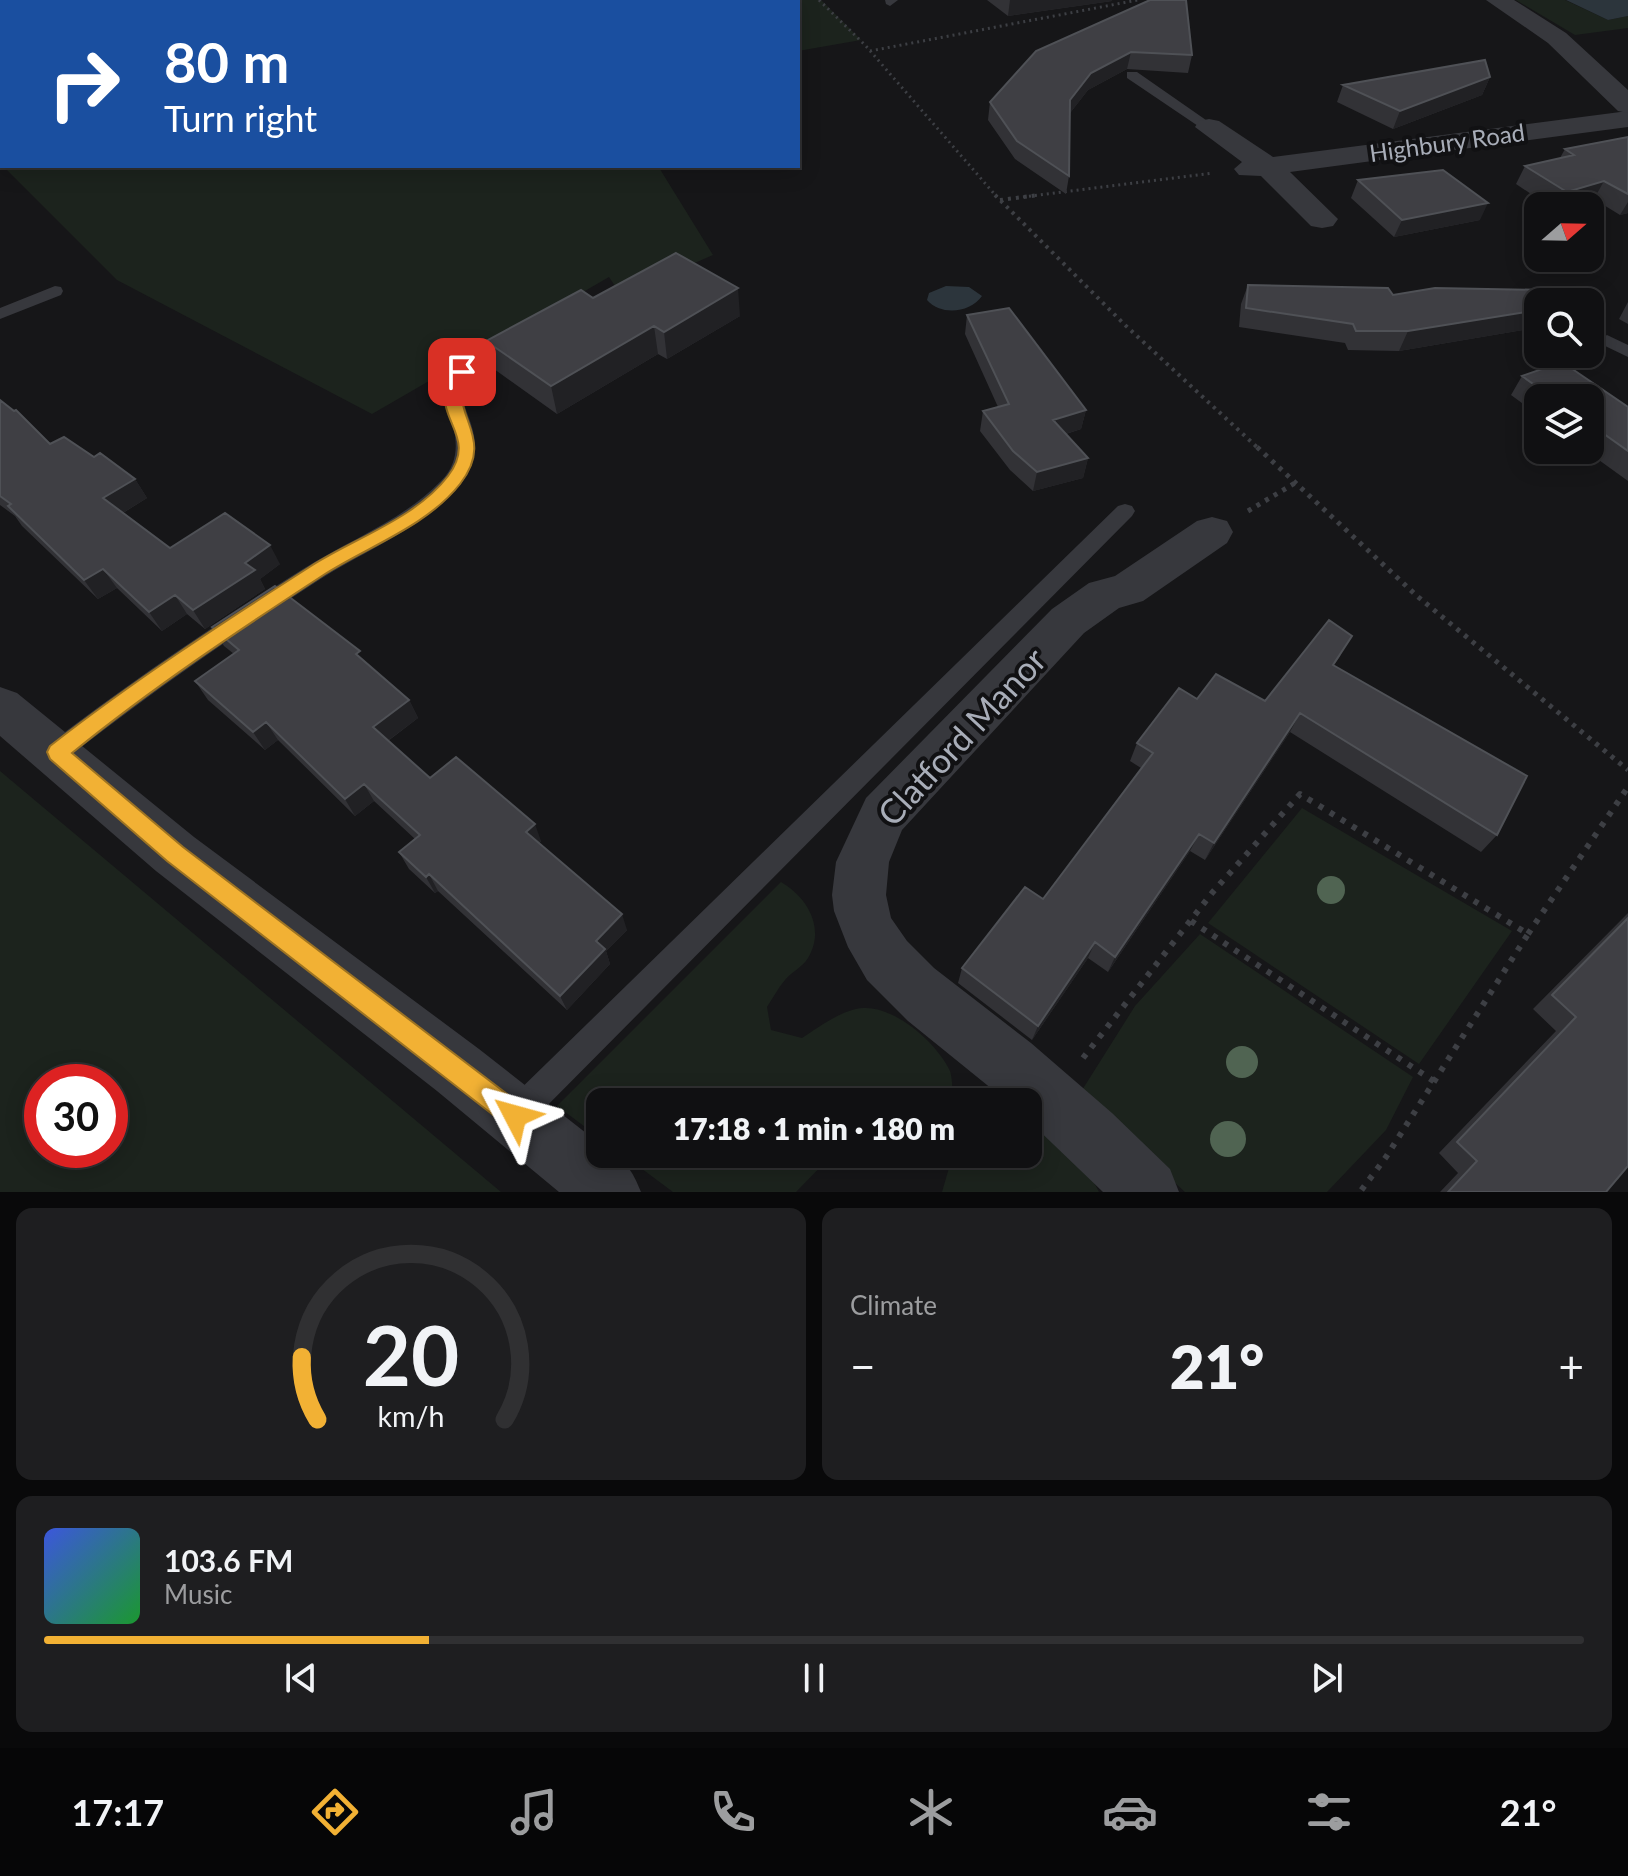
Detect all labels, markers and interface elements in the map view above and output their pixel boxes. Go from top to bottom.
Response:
text: 80 m [164,28,289,95]
icon: right [32,32,136,136]
text: Turn right [164,96,317,140]
street label: Highbury Road [1367,117,1527,167]
north arrow [1524,192,1604,272]
map controls [1524,192,1604,464]
button: search [1524,288,1604,368]
pin [428,338,496,406]
icon: arrive [440,350,484,394]
button: layers [1524,384,1604,464]
street label: Clatford Manor [868,638,1054,833]
speed limit sign: 30 [24,1064,128,1168]
position arrow [473,1074,557,1158]
text: 17:18 · 1 min · 180 m [673,1110,955,1146]
text: Climate [850,1289,937,1321]
text: 20 [363,1304,459,1404]
text: 21° [1170,1330,1264,1402]
text: − [850,1340,876,1392]
text: + [1558,1340,1584,1392]
text: km/h [378,1399,444,1433]
text: 103.6 FM [164,1542,293,1578]
text: Music [164,1578,232,1610]
icon: previous [279,1656,323,1700]
icon: pause [792,1656,836,1700]
icon: next [1305,1656,1349,1700]
icon: directions [307,1784,363,1840]
icon: music [506,1784,562,1840]
icon: phone [705,1784,761,1840]
icon: climate [903,1784,959,1840]
icon: car [1102,1784,1158,1840]
icon: filters [1301,1784,1357,1840]
text: 17:17 [71,1790,164,1834]
text: 21° [1500,1790,1556,1834]

